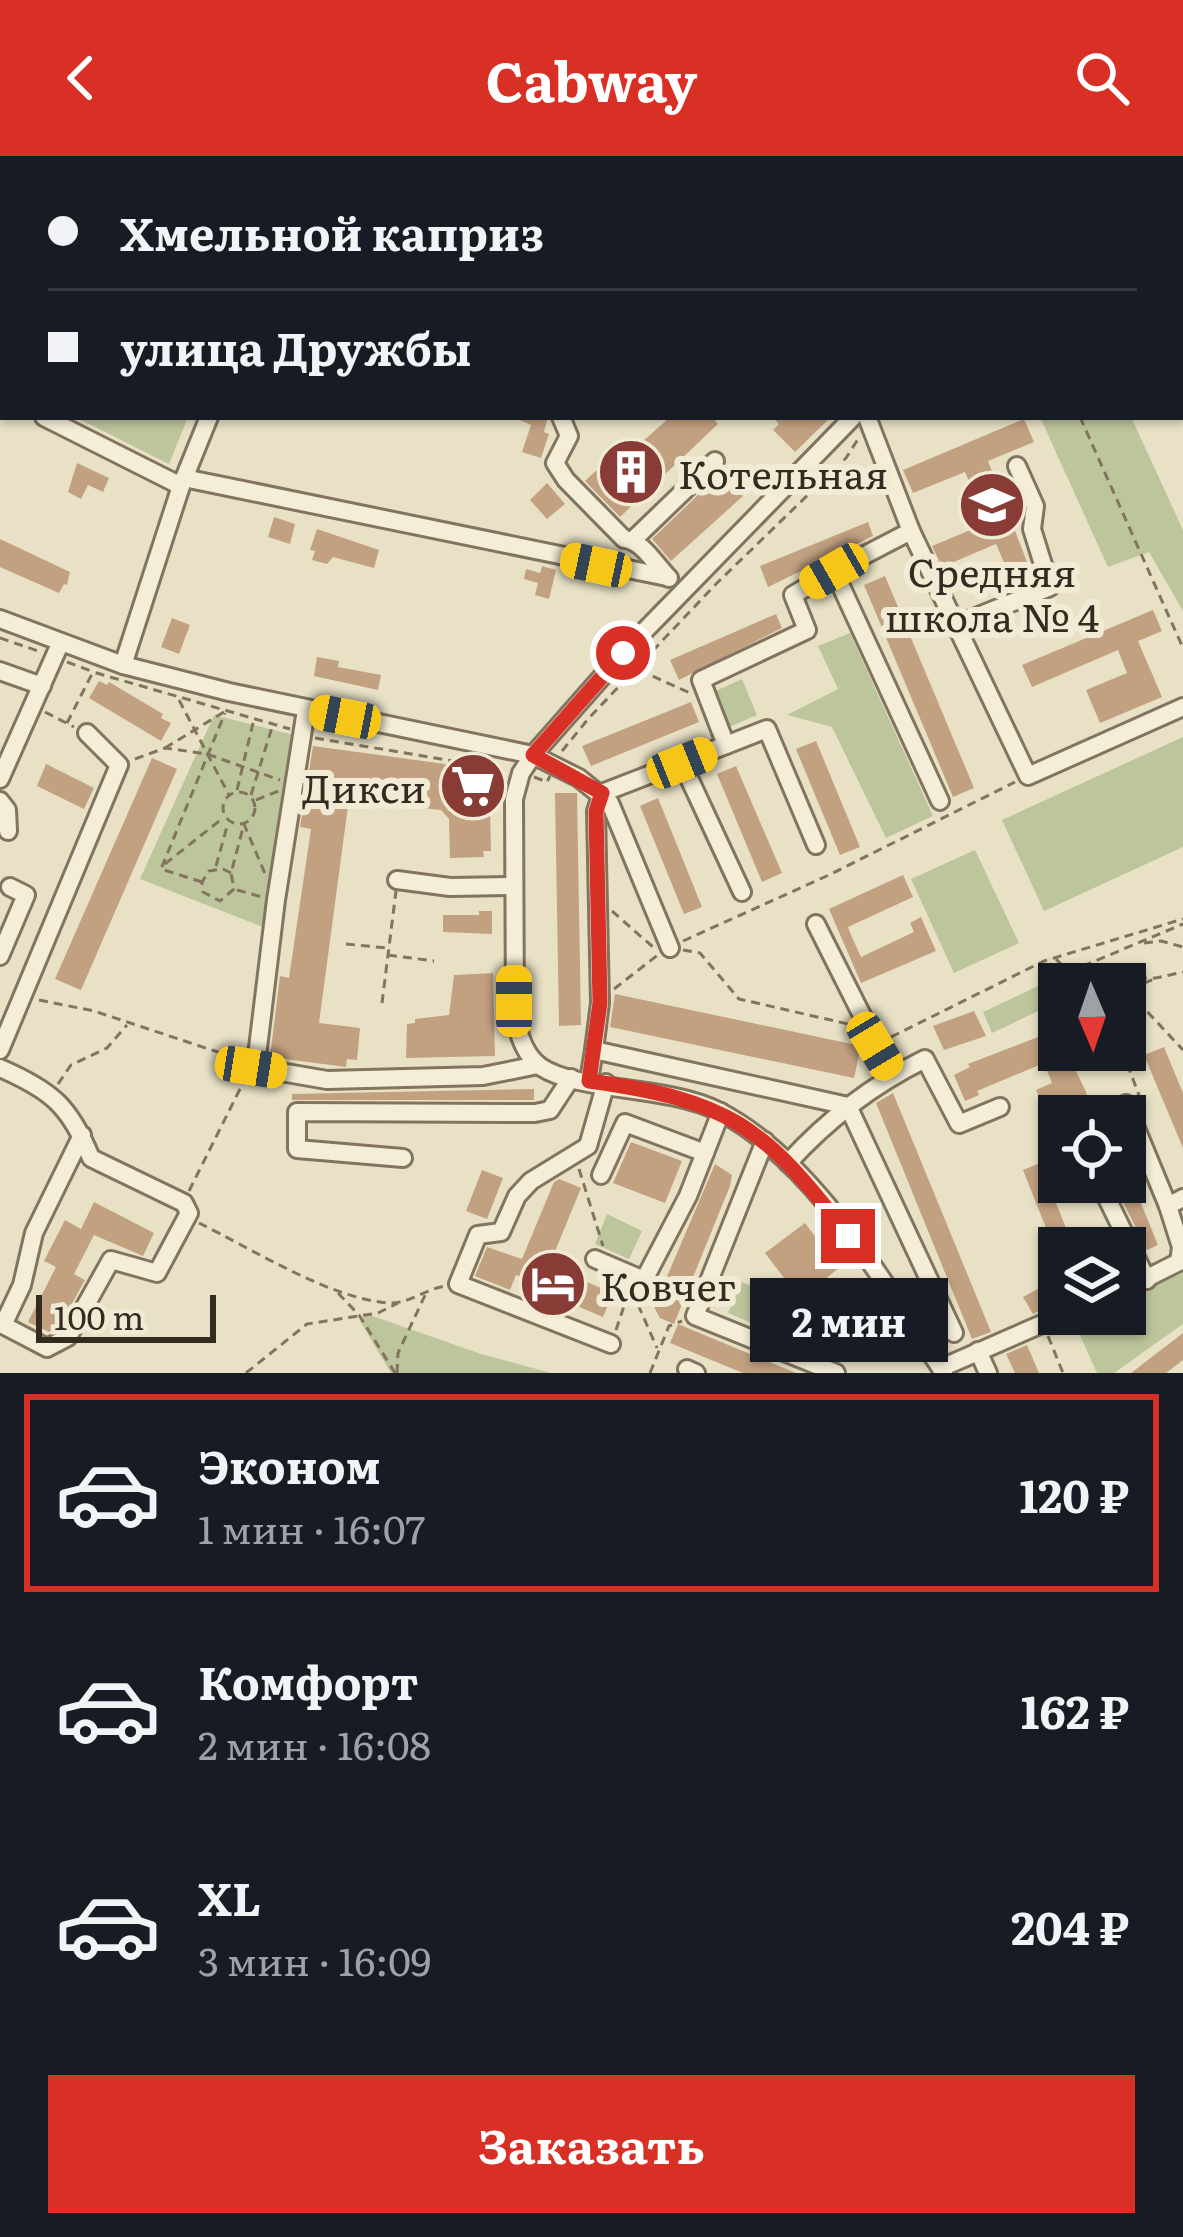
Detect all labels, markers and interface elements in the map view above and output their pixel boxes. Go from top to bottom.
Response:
text: Cabway [486,38,697,119]
icon: back [48,45,114,111]
icon: search [1069,45,1135,111]
text: Хмельной каприз [120,198,544,265]
text: улица Дружбы [120,313,471,380]
building icon: Котельная [596,437,666,507]
place label: Котельная [678,443,888,501]
school or university icon: Средняя школа № 4 [957,470,1027,540]
car [794,537,874,605]
car [557,540,635,590]
place label: Средняя школа № 4 [885,541,1099,644]
route start [596,626,650,680]
car [306,692,384,742]
car [642,733,722,793]
supermarket icon: Дикси [438,751,508,821]
place label: Дикси [302,757,426,815]
north arrow [1038,963,1146,1071]
map controls [1038,963,1146,1335]
car [496,965,532,1037]
car [841,1006,909,1086]
car [213,1044,289,1090]
button: locate [1038,1095,1146,1203]
route end [821,1209,875,1263]
button: layers [1038,1227,1146,1335]
hotel icon: Ковчег [518,1249,588,1319]
place label: Ковчег [600,1255,736,1313]
callout: 2 мин [749,1278,947,1362]
scale bar [36,1289,216,1342]
text: 100 m [54,1291,144,1340]
text: 2 мин [792,1291,906,1349]
text: Эконом [198,1431,381,1498]
icon: car [54,1439,162,1547]
text: 120 ₽ [1019,1460,1129,1527]
text: 1 мин · 16:07 [198,1498,425,1556]
text: Комфорт [198,1647,419,1714]
icon: car [54,1655,162,1763]
text: 162 ₽ [1021,1676,1129,1743]
text: 2 мин · 16:08 [198,1714,431,1772]
text: XL [198,1863,261,1930]
icon: car [54,1871,162,1979]
text: 204 ₽ [1011,1892,1129,1959]
text: 3 мин · 16:09 [198,1930,431,1988]
button: Заказать [48,2075,1135,2213]

